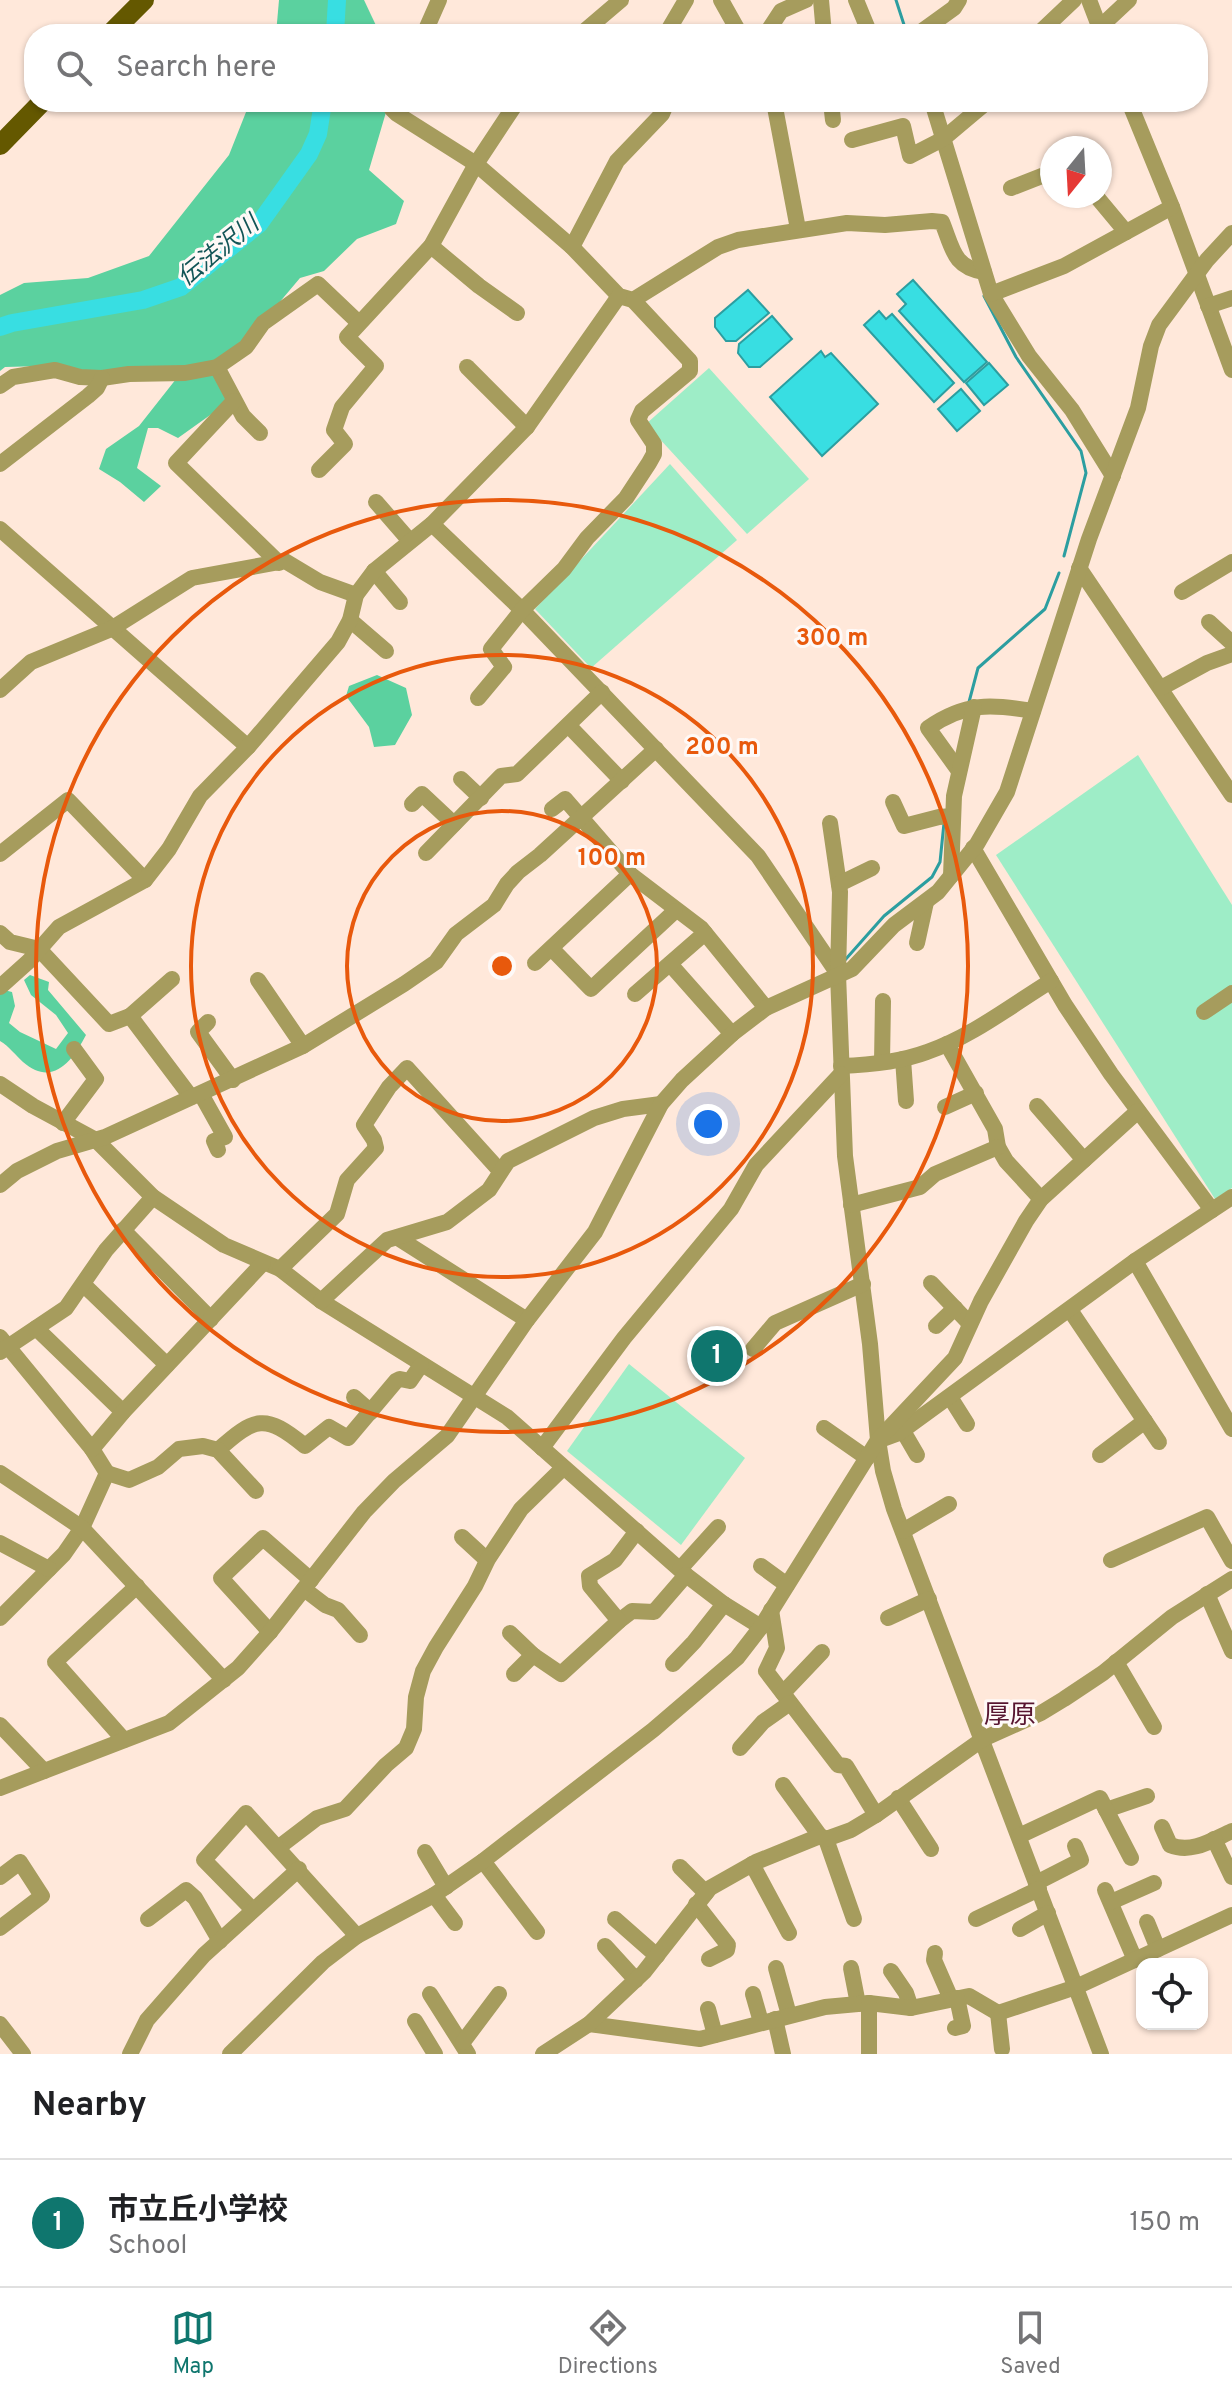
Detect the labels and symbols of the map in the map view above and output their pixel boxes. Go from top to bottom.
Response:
north arrow [1040,136,1112,208]
water label: 伝法沢川 [172,208,268,294]
text: 300 m [796,624,868,654]
text: 200 m [685,733,759,763]
text: 100 m [578,844,646,874]
centre of rings [488,952,516,980]
your location [688,1104,728,1144]
pin: 1 [691,1326,743,1386]
district label: 厚原 [984,1700,1036,1733]

